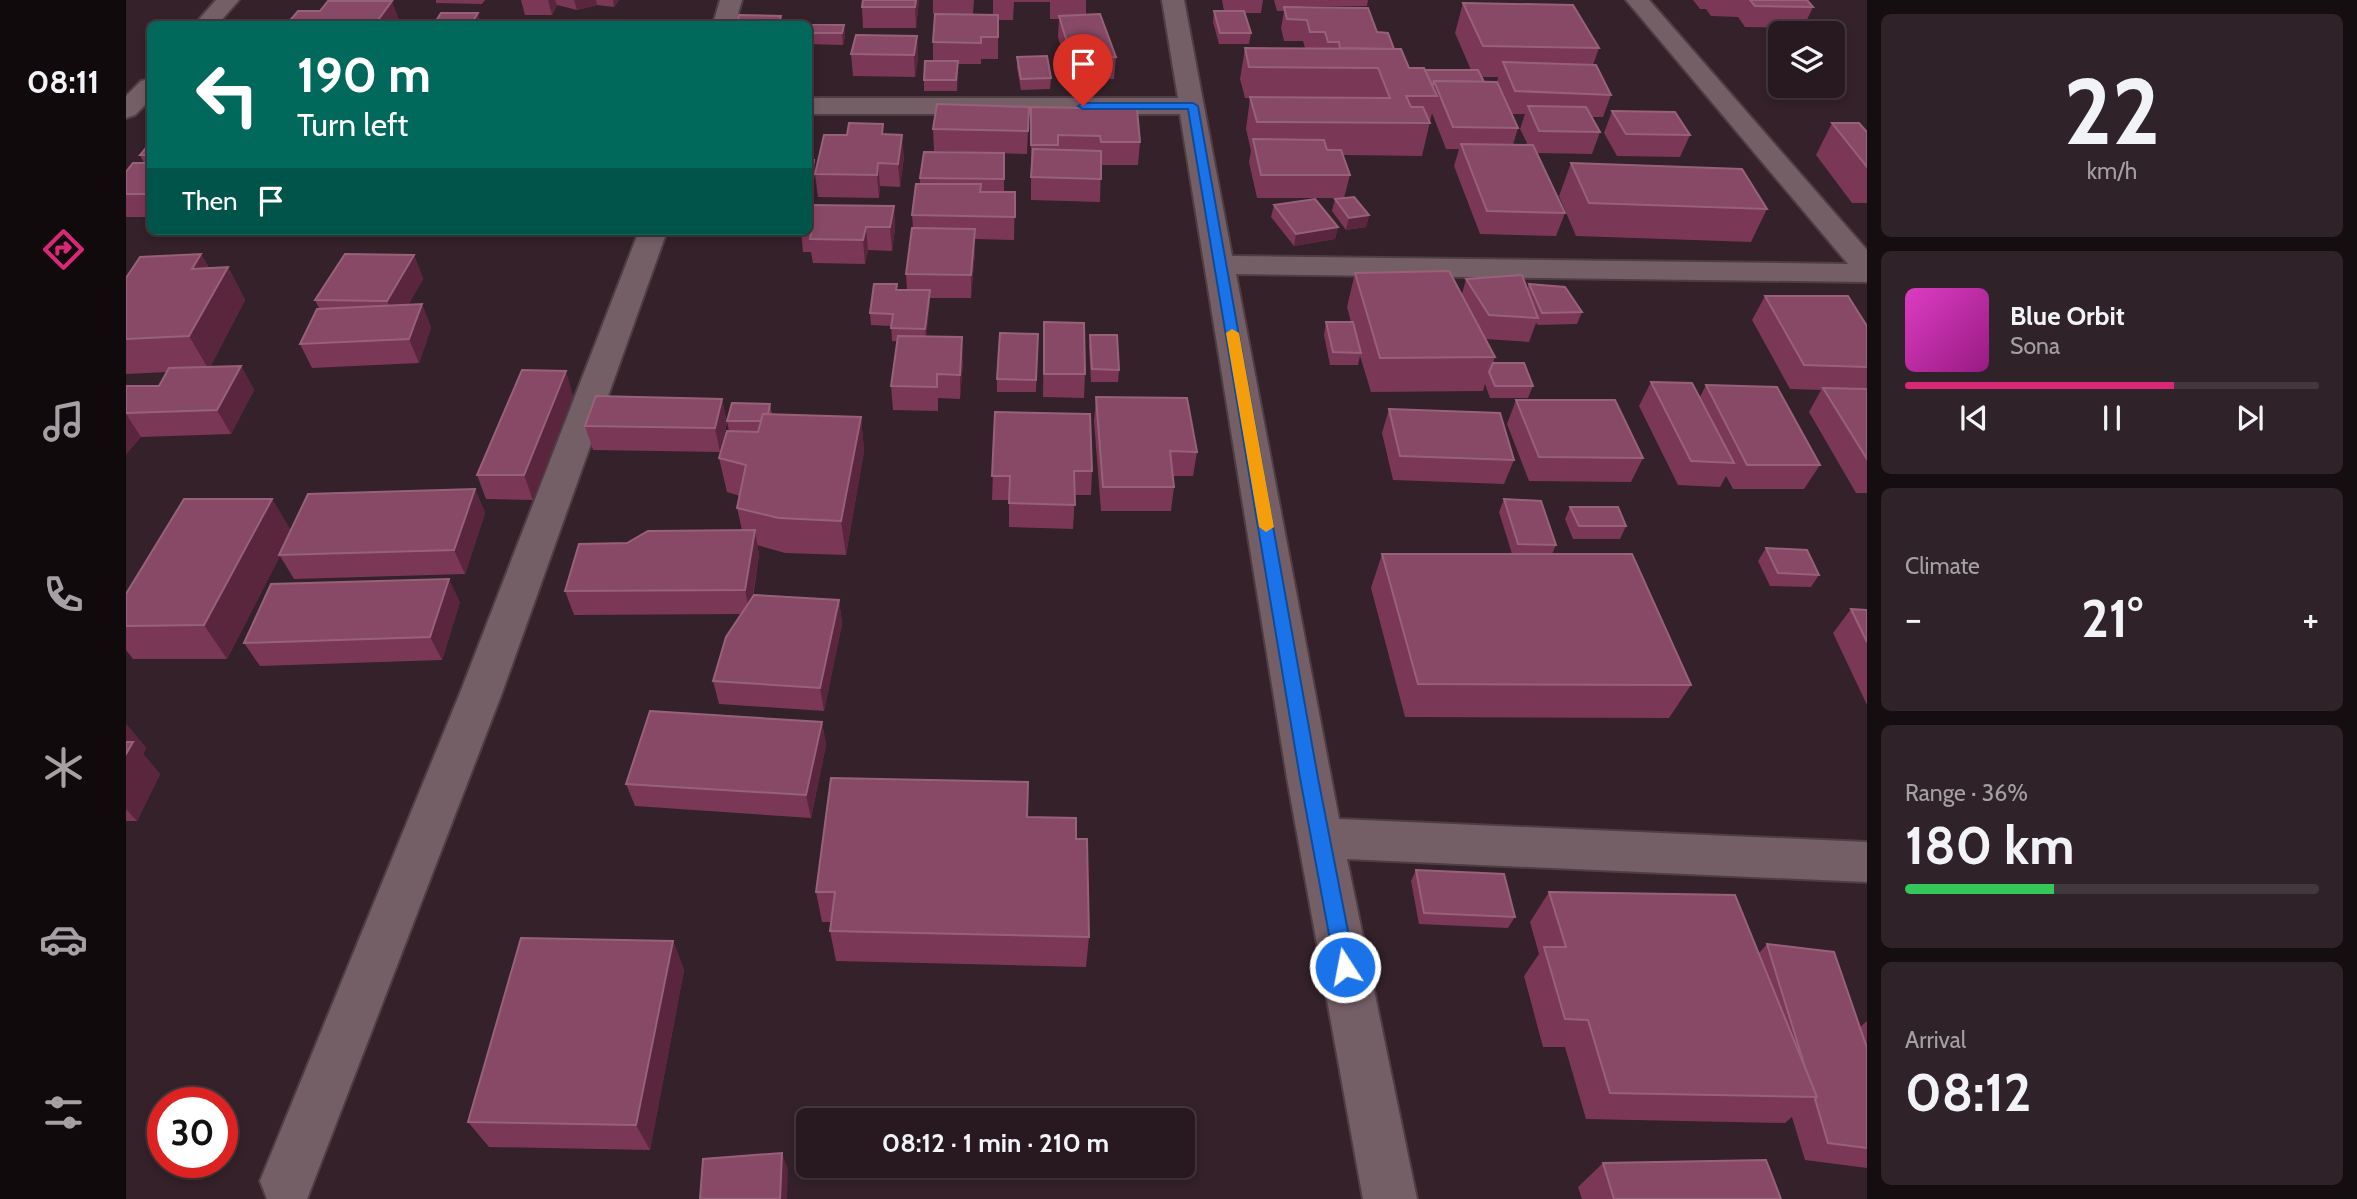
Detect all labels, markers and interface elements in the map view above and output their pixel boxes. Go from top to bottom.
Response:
map controls [1768,21,1845,98]
button: layers [1768,21,1845,98]
pin [1053,34,1113,106]
text: 190 m [297,45,431,104]
icon: arrive [1064,45,1102,83]
icon: left [182,49,273,140]
text: 22 [2064,56,2160,167]
text: 08:11 [27,62,99,101]
text: Turn left [297,105,408,144]
text: km/h [2087,157,2137,185]
icon: arrive [252,182,290,220]
text: Then [182,185,238,217]
icon: directions [39,225,88,274]
text: Blue Orbit [2010,300,2125,332]
text: Sona [2010,332,2060,360]
icon: music [39,397,88,446]
icon: previous [1955,399,1993,437]
icon: pause [2093,399,2131,437]
icon: next [2231,399,2269,437]
text: Climate [1905,552,1980,580]
icon: phone [39,570,88,619]
text: 21° [2081,587,2143,650]
text: − [1905,595,1922,642]
text: + [2302,595,2319,642]
icon: climate [39,743,88,792]
text: Range · 36% [1905,779,2028,807]
text: 180 km [1905,814,2074,877]
icon: car [39,915,88,964]
position arrow [1308,930,1382,1004]
text: Arrival [1905,1026,1966,1054]
text: 08:12 [1905,1061,2031,1124]
speed limit sign: 30 [147,1087,238,1178]
icon: filters [39,1088,88,1137]
text: 08:12 · 1 min · 210 m [882,1127,1109,1159]

